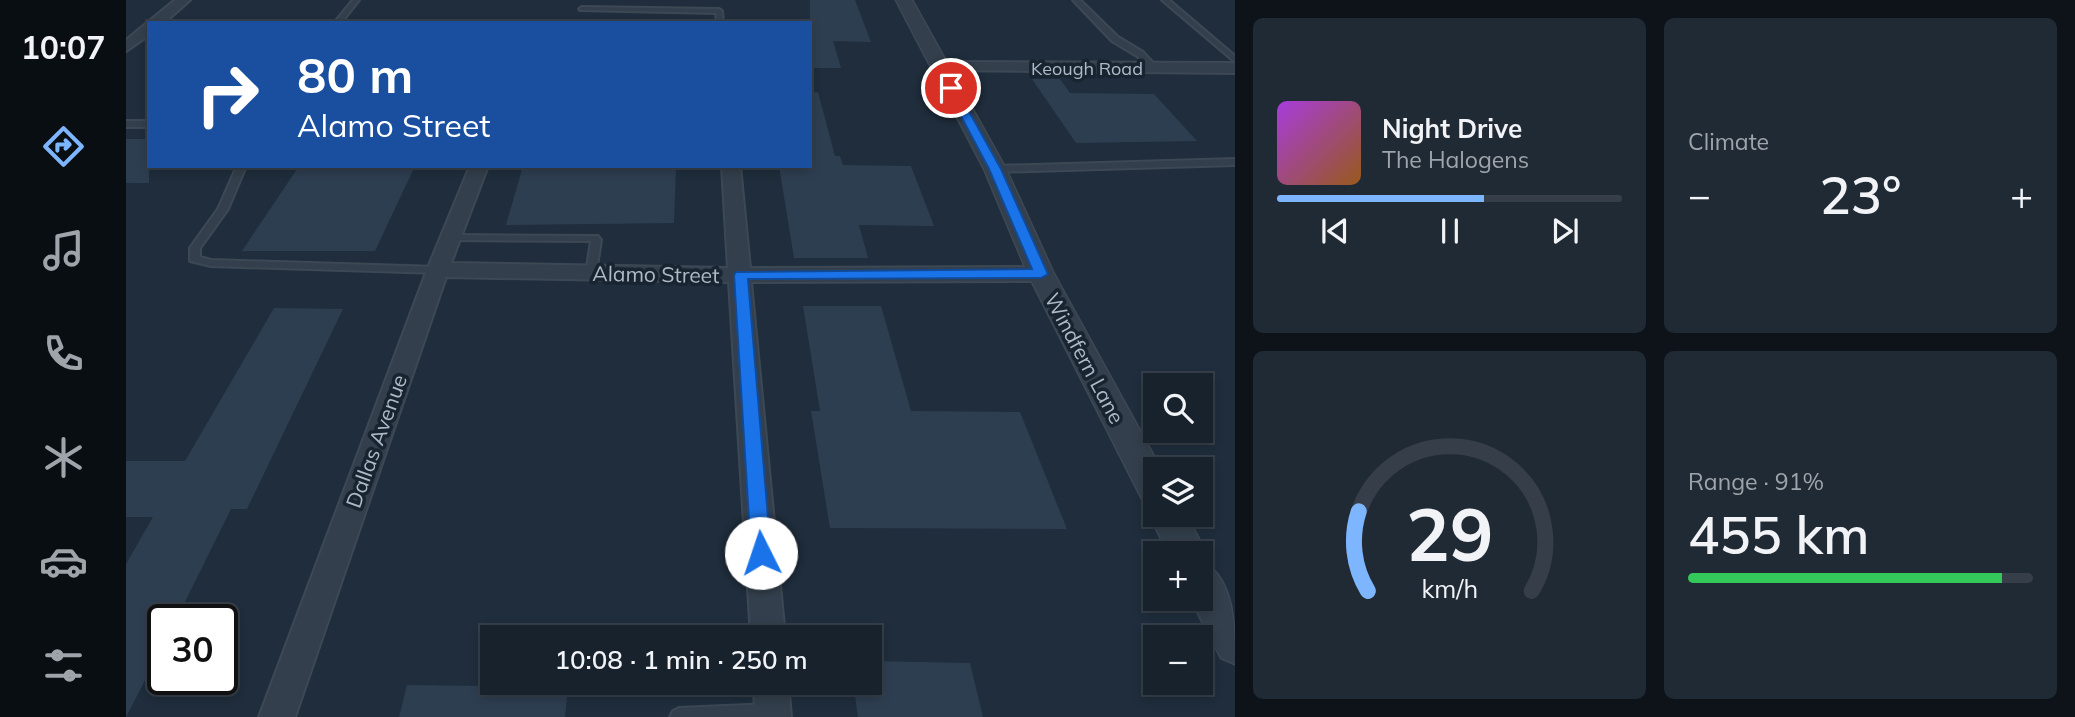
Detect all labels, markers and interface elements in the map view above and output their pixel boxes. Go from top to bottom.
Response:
text: 10:07 [21,27,105,67]
text: 80 m [297,44,413,105]
icon: right [182,49,273,140]
street label: Keough Road [1031,57,1143,80]
pin [921,58,981,118]
icon: arrive [932,69,970,107]
text: Alamo Street [297,105,491,145]
text: Night Drive [1382,112,1522,145]
icon: directions [39,122,88,171]
text: Climate [1688,127,1769,156]
text: The Halogens [1382,145,1529,174]
text: 23° [1820,162,1901,227]
text: − [1688,171,1711,219]
text: + [2010,171,2033,219]
icon: previous [1316,212,1354,250]
icon: pause [1431,212,1469,250]
icon: next [1546,212,1584,250]
icon: music [39,226,88,275]
street label: Alamo Street [592,260,720,288]
street label: Windfern Lane [1040,288,1130,428]
icon: phone [39,329,88,378]
street label: Dallas Avenue [340,371,412,511]
map controls [1143,373,1213,695]
button: search [1143,373,1213,443]
icon: climate [39,433,88,482]
button: layers [1143,457,1213,527]
text: Range · 91% [1688,467,1824,496]
text: 29 [1406,488,1493,579]
text: 455 km [1688,502,1869,567]
position arrow [724,516,798,590]
icon: car [39,537,88,586]
button: + [1143,541,1213,611]
text: km/h [1421,573,1478,604]
speed limit sign: 30 [147,604,238,695]
button: − [1143,625,1213,695]
icon: filters [39,641,88,690]
text: 10:08 · 1 min · 250 m [554,643,808,676]

